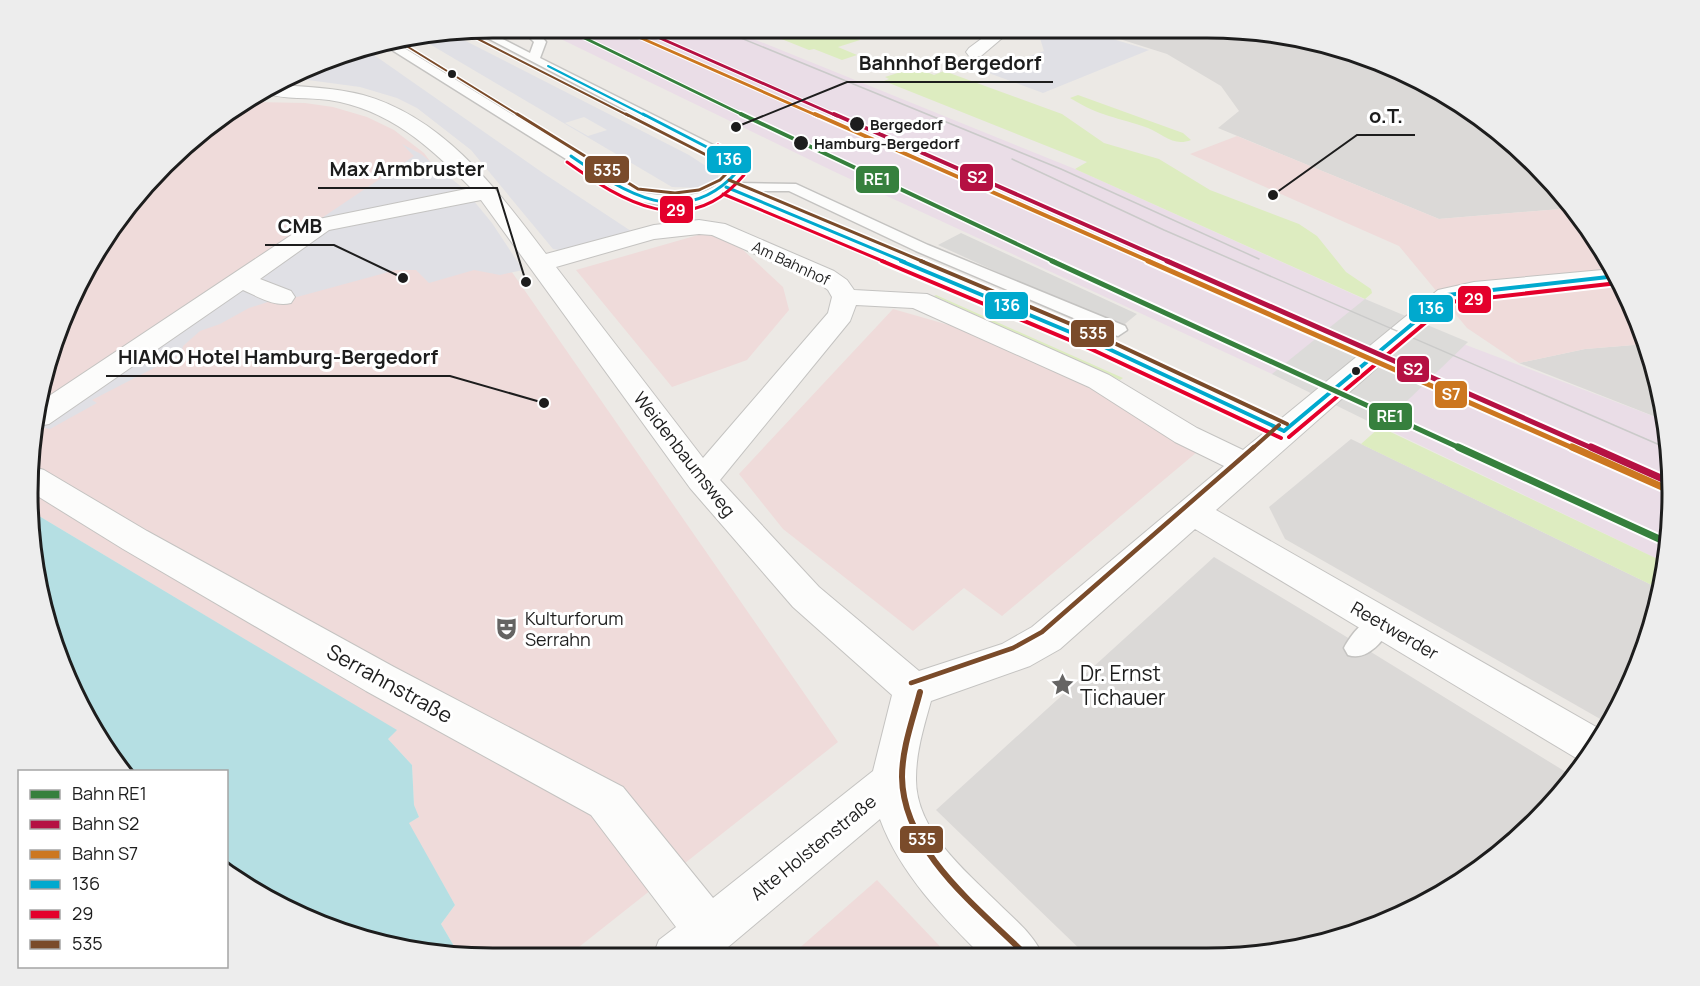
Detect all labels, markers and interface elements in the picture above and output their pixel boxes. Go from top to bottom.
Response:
callout: Bahnhof Bergedorf [847,44,1053,82]
text: Bahnhof Bergedorf [859,49,1042,76]
unlabelled marker [446,68,458,80]
callout: o.T. [1357,97,1415,135]
text: o.T. [1369,102,1403,129]
place label: Bergedorf [870,114,943,135]
marker: Bergedorf [848,115,866,133]
place label: Hamburg-Bergedorf [814,133,960,154]
marker: Hamburg-Bergedorf [792,134,810,152]
line badge: 136 [706,145,752,174]
text: 136 [716,148,742,170]
callout: Max Armbruster [318,150,497,188]
text: Max Armbruster [330,155,484,182]
line badge: 535 [584,155,630,184]
text: 535 [593,159,621,181]
line badge: S2 [959,163,994,192]
line badge: RE1 [855,165,900,194]
text: S2 [967,166,987,188]
text: RE1 [864,168,890,190]
line badge: 29 [659,195,694,224]
text: 29 [666,199,686,221]
callout: CMB [265,207,334,245]
text: CMB [278,212,323,239]
street label: Am Bahnhof [749,236,834,290]
line badge: 29 [1457,285,1492,314]
text: 29 [1464,288,1484,310]
line badge: 136 [984,291,1029,320]
text: 136 [994,294,1020,316]
line badge: 136 [1408,294,1454,323]
text: 136 [1418,297,1444,319]
line badge: 535 [1070,319,1115,348]
text: 535 [1079,322,1107,344]
callout: HIAMO Hotel Hamburg-Bergedorf [106,338,450,376]
text: HIAMO Hotel Hamburg-Bergedorf [118,343,438,370]
line badge: S2 [1396,355,1430,383]
text: S2 [1403,358,1423,380]
unlabelled marker [1350,365,1362,377]
line badge: S7 [1434,380,1468,409]
text: S7 [1441,383,1461,405]
street label: Weidenbaumsweg [629,387,741,521]
line badge: RE1 [1368,402,1413,431]
text: RE1 [1377,405,1403,427]
street label: Reetwerder [1347,595,1444,665]
place label: Kulturforum Serrahn [525,606,623,651]
theatre icon: Kulturforum Serrahn [494,615,520,641]
street label: Serrahnstraße [322,637,458,729]
place label: Dr. Ernst Tichauer [1080,659,1166,711]
place icon: Dr. Ernst Tichauer [1049,672,1075,698]
legend [18,770,228,968]
text: Bahn RE1 [72,781,147,805]
street label: Alte Holstenstraße [745,789,881,905]
text: Bahn S2 [72,811,139,835]
line badge: 535 [899,825,944,854]
text: 535 [908,828,936,850]
text: Bahn S7 [72,841,138,865]
text: 136 [72,871,100,895]
text: 29 [72,901,93,925]
text: 535 [72,931,103,955]

